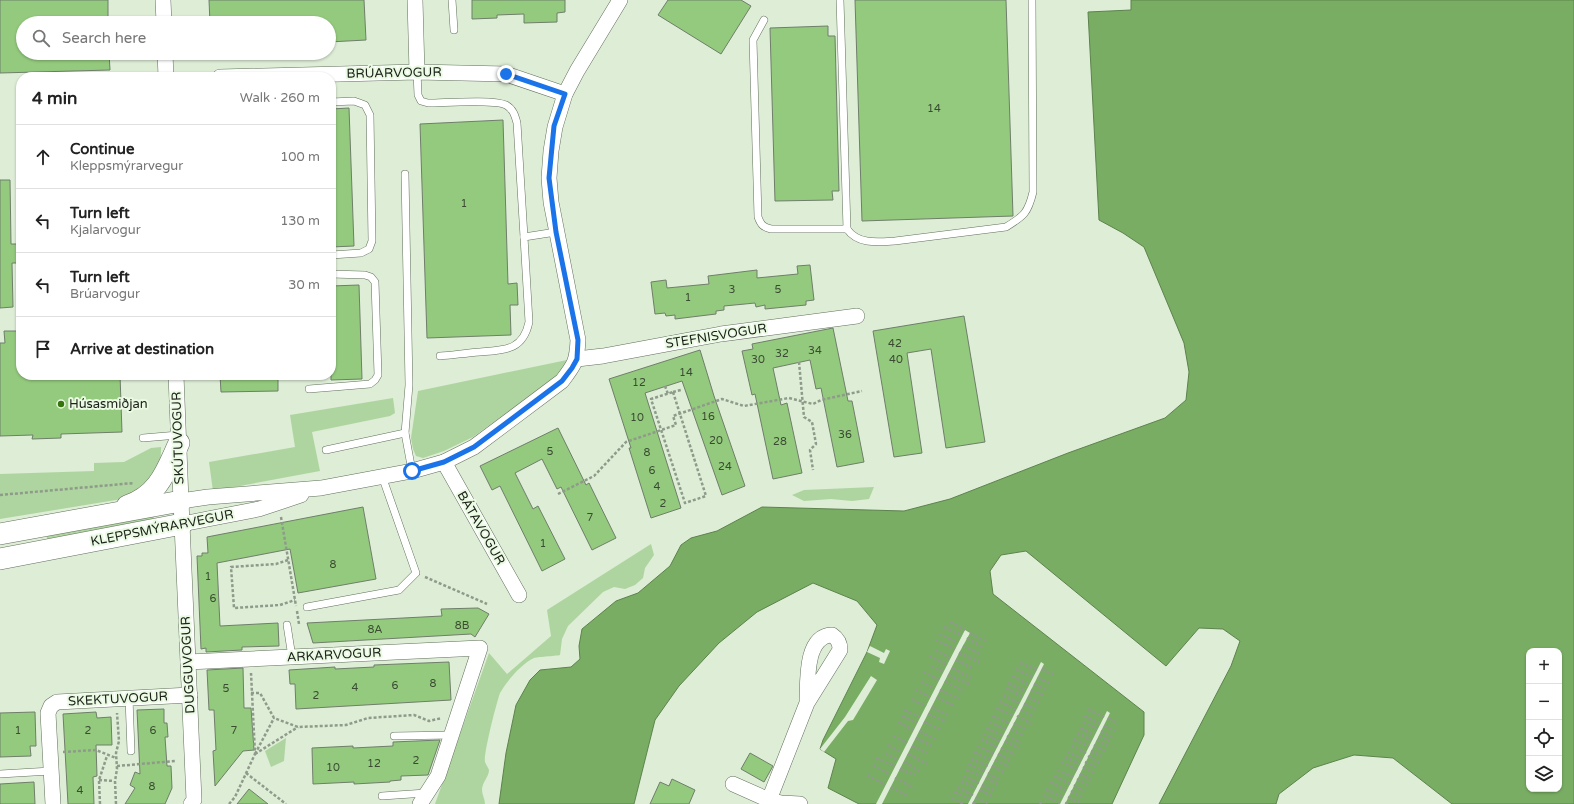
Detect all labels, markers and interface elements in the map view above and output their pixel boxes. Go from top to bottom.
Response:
search box [16,16,336,60]
icon: search [30,27,52,49]
text: Search here [62,29,146,47]
street label: BRÚARVOGUR [346,64,442,82]
route end [497,65,515,83]
text: 4 min [32,88,77,109]
text: Walk · 260 m [240,90,320,106]
house number: 14 [927,102,941,115]
text: Continue [70,140,134,158]
icon: ahead [32,146,54,168]
text: 100 m [280,149,320,165]
text: Kleppsmýrarvegur [70,158,183,174]
house number: 1 [461,197,467,210]
text: Turn left [70,204,130,222]
icon: left [32,210,54,232]
text: 130 m [280,213,320,229]
text: Kjalarvogur [70,222,141,238]
text: Turn left [70,268,130,286]
icon: left [32,274,54,296]
text: 30 m [288,277,320,293]
house number: 3 [729,283,736,296]
house number: 5 [775,283,782,296]
text: Brúarvogur [70,286,140,302]
house number: 1 [685,291,691,304]
street label: STEFNISVOGUR [664,320,768,352]
house number: 42 [888,337,902,350]
icon: arrive [32,338,54,360]
text: Arrive at destination [70,340,214,358]
house number: 34 [808,344,822,357]
house number: 32 [775,347,789,360]
house number: 30 [751,353,765,366]
house number: 40 [889,353,903,366]
house number: 14 [679,366,693,379]
house number: 12 [632,376,646,389]
street label: SKÚTUVOGUR [168,391,188,485]
place label: Húsasmiðjan [69,396,148,412]
marker: Húsasmiðjan [56,399,66,409]
house number: 16 [701,410,715,423]
house number: 10 [630,411,644,424]
house number: 36 [838,428,852,441]
house number: 20 [709,434,723,447]
house number: 28 [773,435,787,448]
house number: 5 [547,445,554,458]
house number: 8 [644,446,651,459]
house number: 24 [718,460,732,473]
route start [403,462,421,480]
house number: 6 [649,464,656,477]
house number: 4 [654,480,661,493]
street label: BÁTAVOGUR [453,488,509,568]
house number: 2 [660,497,667,510]
street label: KLEPPSMÝRARVEGUR [89,506,235,550]
house number: 7 [587,511,594,524]
house number: 1 [540,537,546,550]
house number: 8 [330,558,337,571]
house number: 1 [205,570,211,583]
house number: 6 [210,592,217,605]
street label: DUGGUVOGUR [177,616,199,714]
house number: 8B [455,619,470,632]
house number: 8A [367,623,383,636]
street label: ARKARVOGUR [286,645,382,665]
map controls [1526,648,1562,792]
button: + [1526,648,1562,684]
house number: 8 [430,677,437,690]
house number: 6 [392,679,399,692]
house number: 4 [352,681,359,694]
house number: 5 [223,682,230,695]
button: − [1526,684,1562,720]
street label: SKEKTUVOGUR [68,688,168,710]
house number: 2 [313,689,320,702]
button: locate [1526,720,1562,756]
house number: 1 [15,724,21,737]
house number: 2 [85,724,92,737]
house number: 6 [150,724,157,737]
house number: 7 [231,724,238,737]
house number: 2 [413,754,420,767]
button: layers [1526,756,1562,792]
house number: 12 [367,757,381,770]
house number: 10 [326,761,340,774]
house number: 8 [149,780,156,793]
house number: 4 [77,784,84,797]

